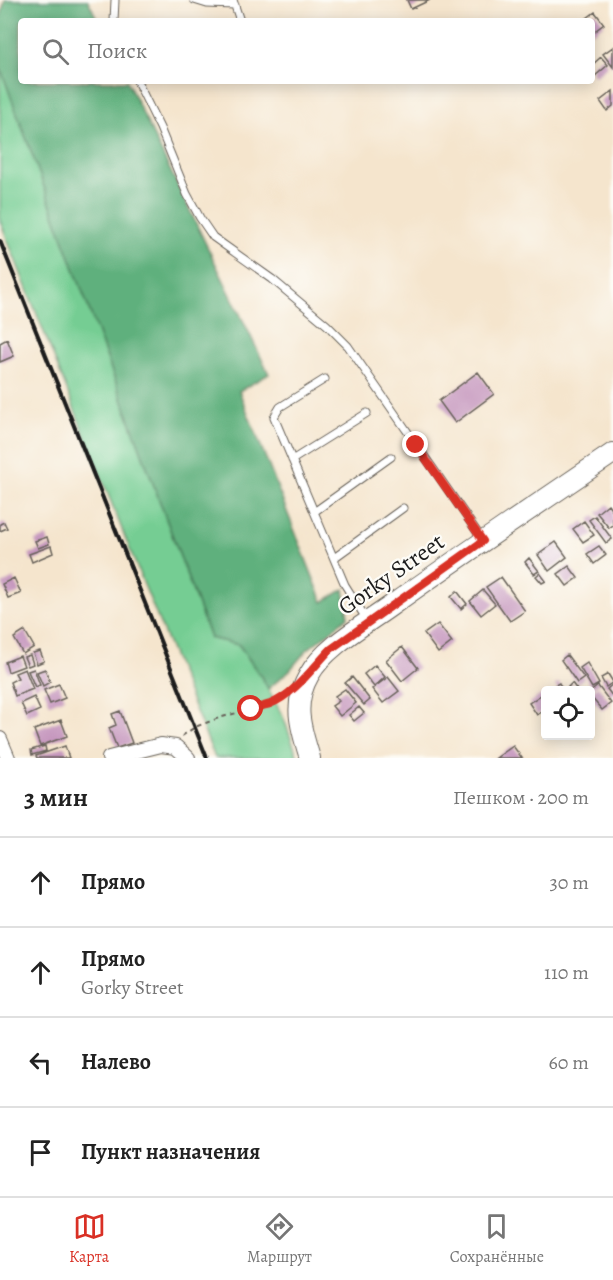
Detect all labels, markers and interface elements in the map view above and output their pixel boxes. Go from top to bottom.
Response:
search box [18,18,595,84]
icon: search [39,35,72,68]
text: Поиск [87,36,147,66]
route end [402,431,428,457]
street label: Gorky Street [331,526,451,622]
map controls [541,686,595,740]
button: locate [541,686,595,740]
route start [237,695,263,721]
text: 3 мин [24,780,88,815]
text: Пешком · 200 m [453,784,589,811]
icon: ahead [24,866,57,899]
text: Прямо [81,867,145,897]
text: 30 m [549,869,589,896]
text: Прямо [81,944,145,974]
icon: ahead [24,956,57,989]
text: 110 m [544,959,589,986]
text: Gorky Street [81,974,184,1001]
icon: left [24,1046,57,1079]
text: Налево [81,1047,151,1077]
text: 60 m [549,1049,589,1076]
icon: arrive [24,1136,57,1169]
text: Пункт назначения [81,1137,260,1167]
tab: Карта [69,1210,109,1268]
tab: Маршрут [247,1210,312,1268]
tab: Сохранённые [450,1210,544,1268]

